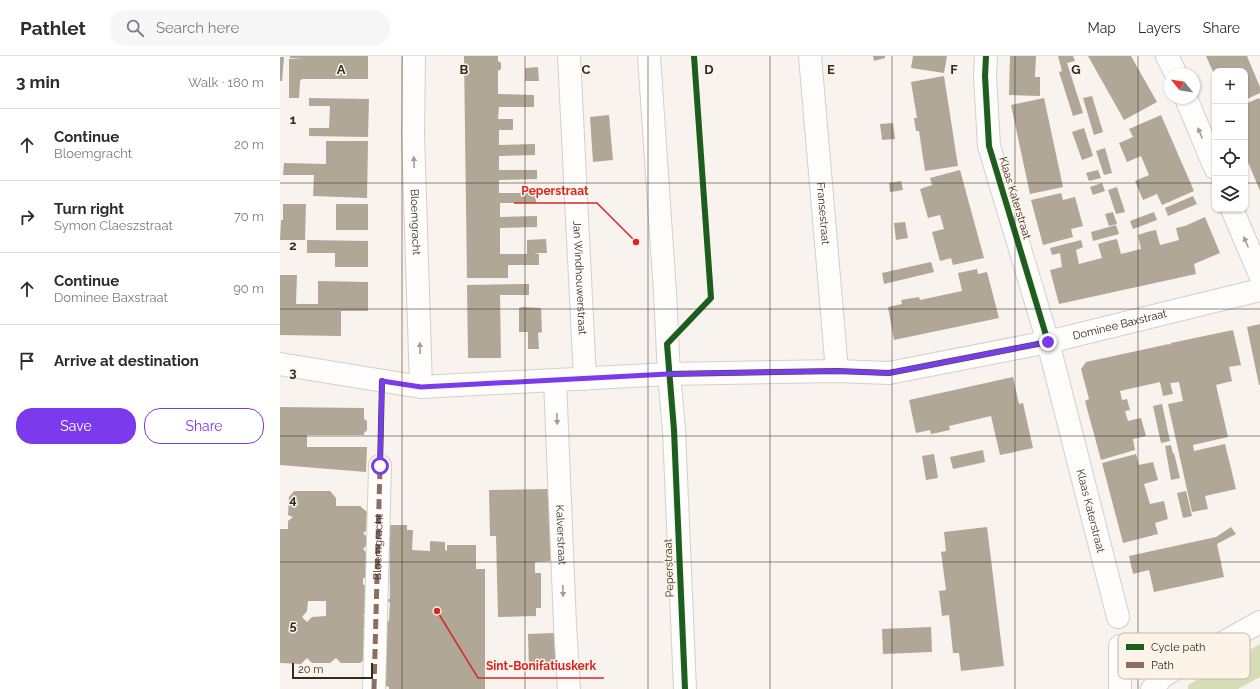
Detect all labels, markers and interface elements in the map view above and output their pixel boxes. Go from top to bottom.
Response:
search box [110,10,390,46]
text: Pathlet [20,17,86,39]
icon: search [124,17,146,39]
text: Search here [156,19,239,37]
text: Map [1088,20,1116,36]
text: Layers [1138,20,1181,36]
text: Share [1203,20,1240,36]
text: A [337,62,346,77]
text: B [460,62,469,77]
text: C [582,62,591,77]
text: D [704,62,714,77]
text: E [827,62,835,77]
text: F [950,62,958,77]
text: G [1071,62,1081,77]
north arrow [1164,68,1200,104]
map controls [1212,68,1248,212]
button: + [1212,68,1248,104]
text: 3 min [16,72,60,92]
text: Walk · 180 m [188,75,264,90]
button: − [1212,104,1248,140]
text: 1 [290,112,297,127]
one-way arrow [1197,126,1203,138]
text: Continue [54,128,119,146]
icon: ahead [16,134,38,156]
text: 20 m [234,137,264,152]
button: locate [1212,140,1248,176]
text: Bloemgracht [54,146,132,161]
street label: Klaas Katerstraat [996,155,1034,241]
one-way arrow [410,156,417,168]
button: layers [1212,176,1248,212]
callout: Peperstraat [514,179,597,203]
street label: Fransestraat [814,182,833,245]
text: Peperstraat [521,184,589,198]
street label: Bloemgracht [408,189,423,256]
text: Turn right [54,200,124,218]
icon: right [16,206,38,228]
text: 70 m [234,209,264,224]
text: Symon Claeszstraat [54,218,173,233]
street label: Jan Windhouwerstraat [571,220,589,335]
one-way arrow [1243,236,1249,247]
text: 2 [289,238,297,253]
text: Continue [54,272,119,290]
icon: ahead [16,278,38,300]
text: 90 m [233,281,264,296]
text: Dominee Baxstraat [54,290,168,305]
street label: Dominee Baxstraat [1071,307,1168,342]
route end [1039,333,1057,351]
one-way arrow [417,341,423,354]
icon: arrive [16,350,38,372]
text: Arrive at destination [54,352,199,370]
text: 3 [289,365,297,380]
button: Save [16,408,136,444]
button: Share [144,408,264,444]
one-way arrow [553,413,560,425]
route start [371,457,389,475]
street label: Klaas Katerstraat [1074,468,1108,554]
text: 4 [289,492,297,507]
street label: Kalverstraat [554,504,569,566]
street label: Bloemgracht [370,513,385,580]
street label: Peperstraat [661,538,677,598]
one-way arrow [560,585,567,597]
text: 5 [289,618,297,633]
legend [1118,633,1250,679]
text: Cycle path [1151,641,1205,654]
callout: Sint-Bonifatiuskerk [478,654,604,678]
text: Sint-Bonifatiuskerk [486,659,596,673]
text: Path [1151,659,1174,672]
scale bar [292,661,373,680]
text: 20 m [298,663,323,676]

